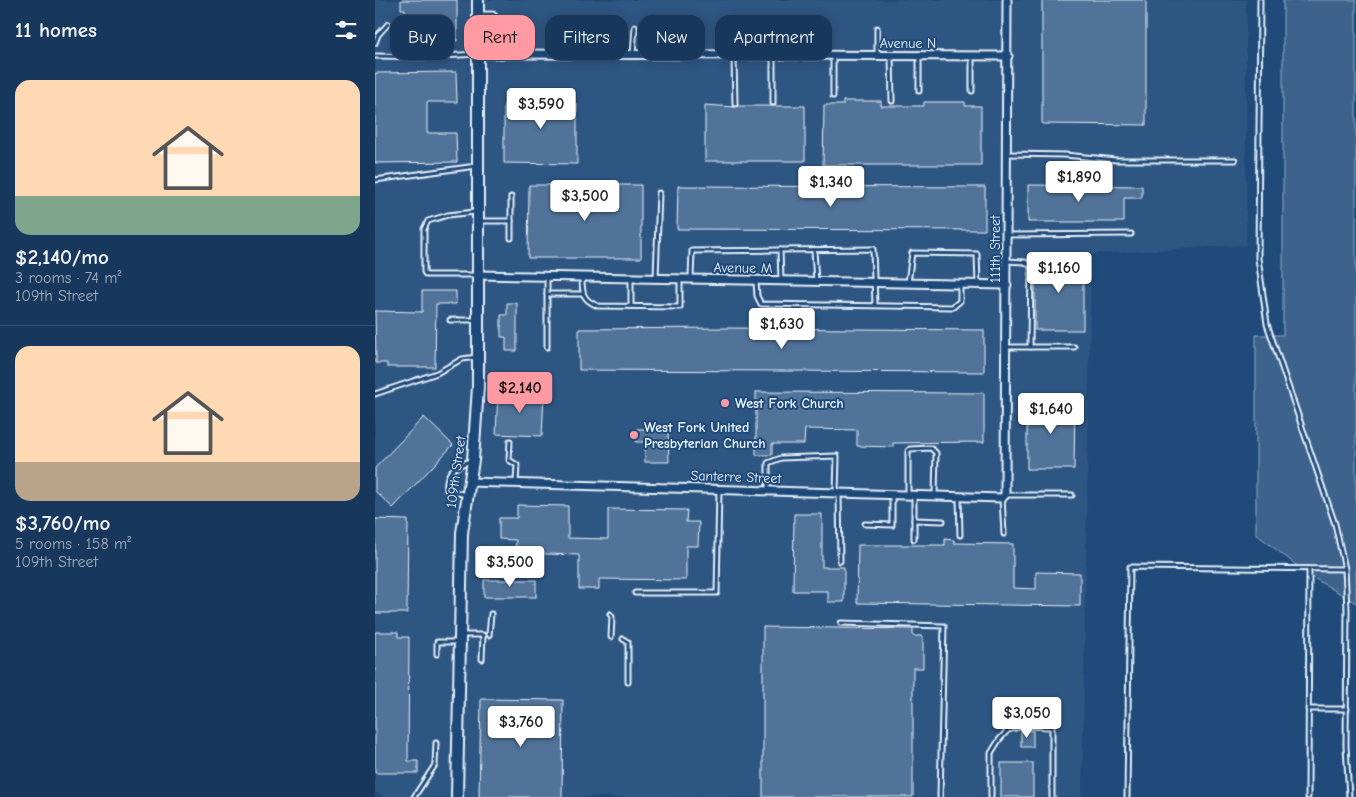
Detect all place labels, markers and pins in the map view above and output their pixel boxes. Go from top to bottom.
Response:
pin: $3,590 [500,88,582,130]
pin: $1,890 [1038,160,1120,203]
pin: $1,340 [790,166,872,208]
pin: $3,500 [544,180,626,222]
pin: $1,160 [1018,252,1100,294]
pin: $1,630 [741,308,823,350]
pin: $2,140 [479,372,561,414]
pin: $1,640 [1010,392,1092,435]
place label: West Fork Church [735,395,844,412]
marker: West Fork Church [719,397,731,409]
place label: West Fork United Presbyterian Church [644,419,766,452]
marker: West Fork United Presbyterian Church [628,429,640,441]
pin: $3,500 [469,546,551,588]
pin: $3,050 [986,696,1068,739]
pin: $3,760 [480,706,562,748]

